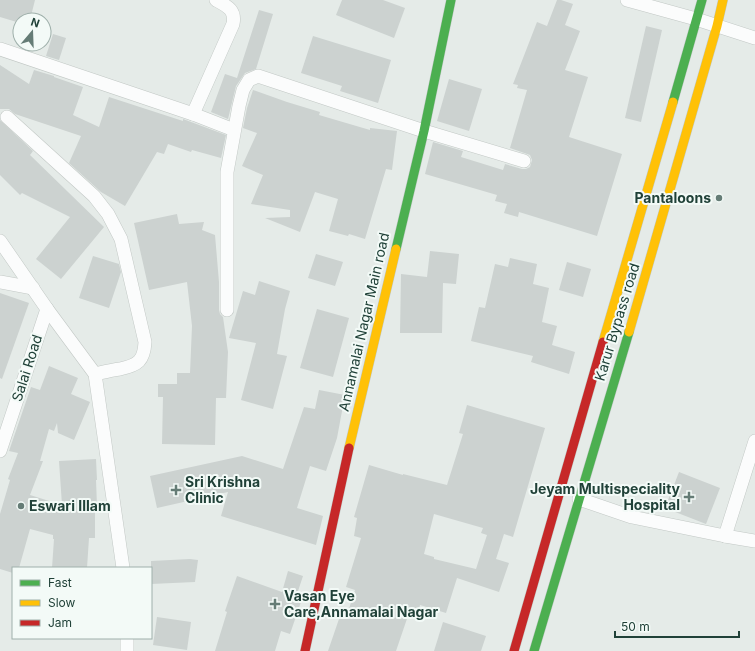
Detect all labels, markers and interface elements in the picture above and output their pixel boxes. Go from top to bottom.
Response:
north arrow [12,12,52,52]
text: N [29,15,42,31]
place label: Pantaloons [634,189,711,206]
marker: Pantaloons [714,193,724,203]
street label: Annamalai Nagar Main road [335,231,392,413]
street label: Karur Bypass road [591,261,643,383]
street label: Salai Road [8,332,45,403]
place label: Sri Krishna Clinic [185,473,260,506]
place label: Jeyam Multispeciality Hospital [530,480,681,513]
marker: Sri Krishna Clinic [170,484,182,496]
marker: Jeyam Multispeciality Hospital [683,491,695,503]
place label: Eswari Illam [29,497,111,514]
marker: Eswari Illam [16,501,26,511]
legend [12,567,152,639]
text: Fast [48,575,72,590]
place label: Vasan Eye Care,Annamalai Nagar [284,587,439,620]
text: Slow [48,595,76,610]
marker: Vasan Eye Care,Annamalai Nagar [269,598,281,610]
scale bar [615,613,739,639]
text: Jam [48,615,72,630]
text: 50 m [621,619,650,634]

